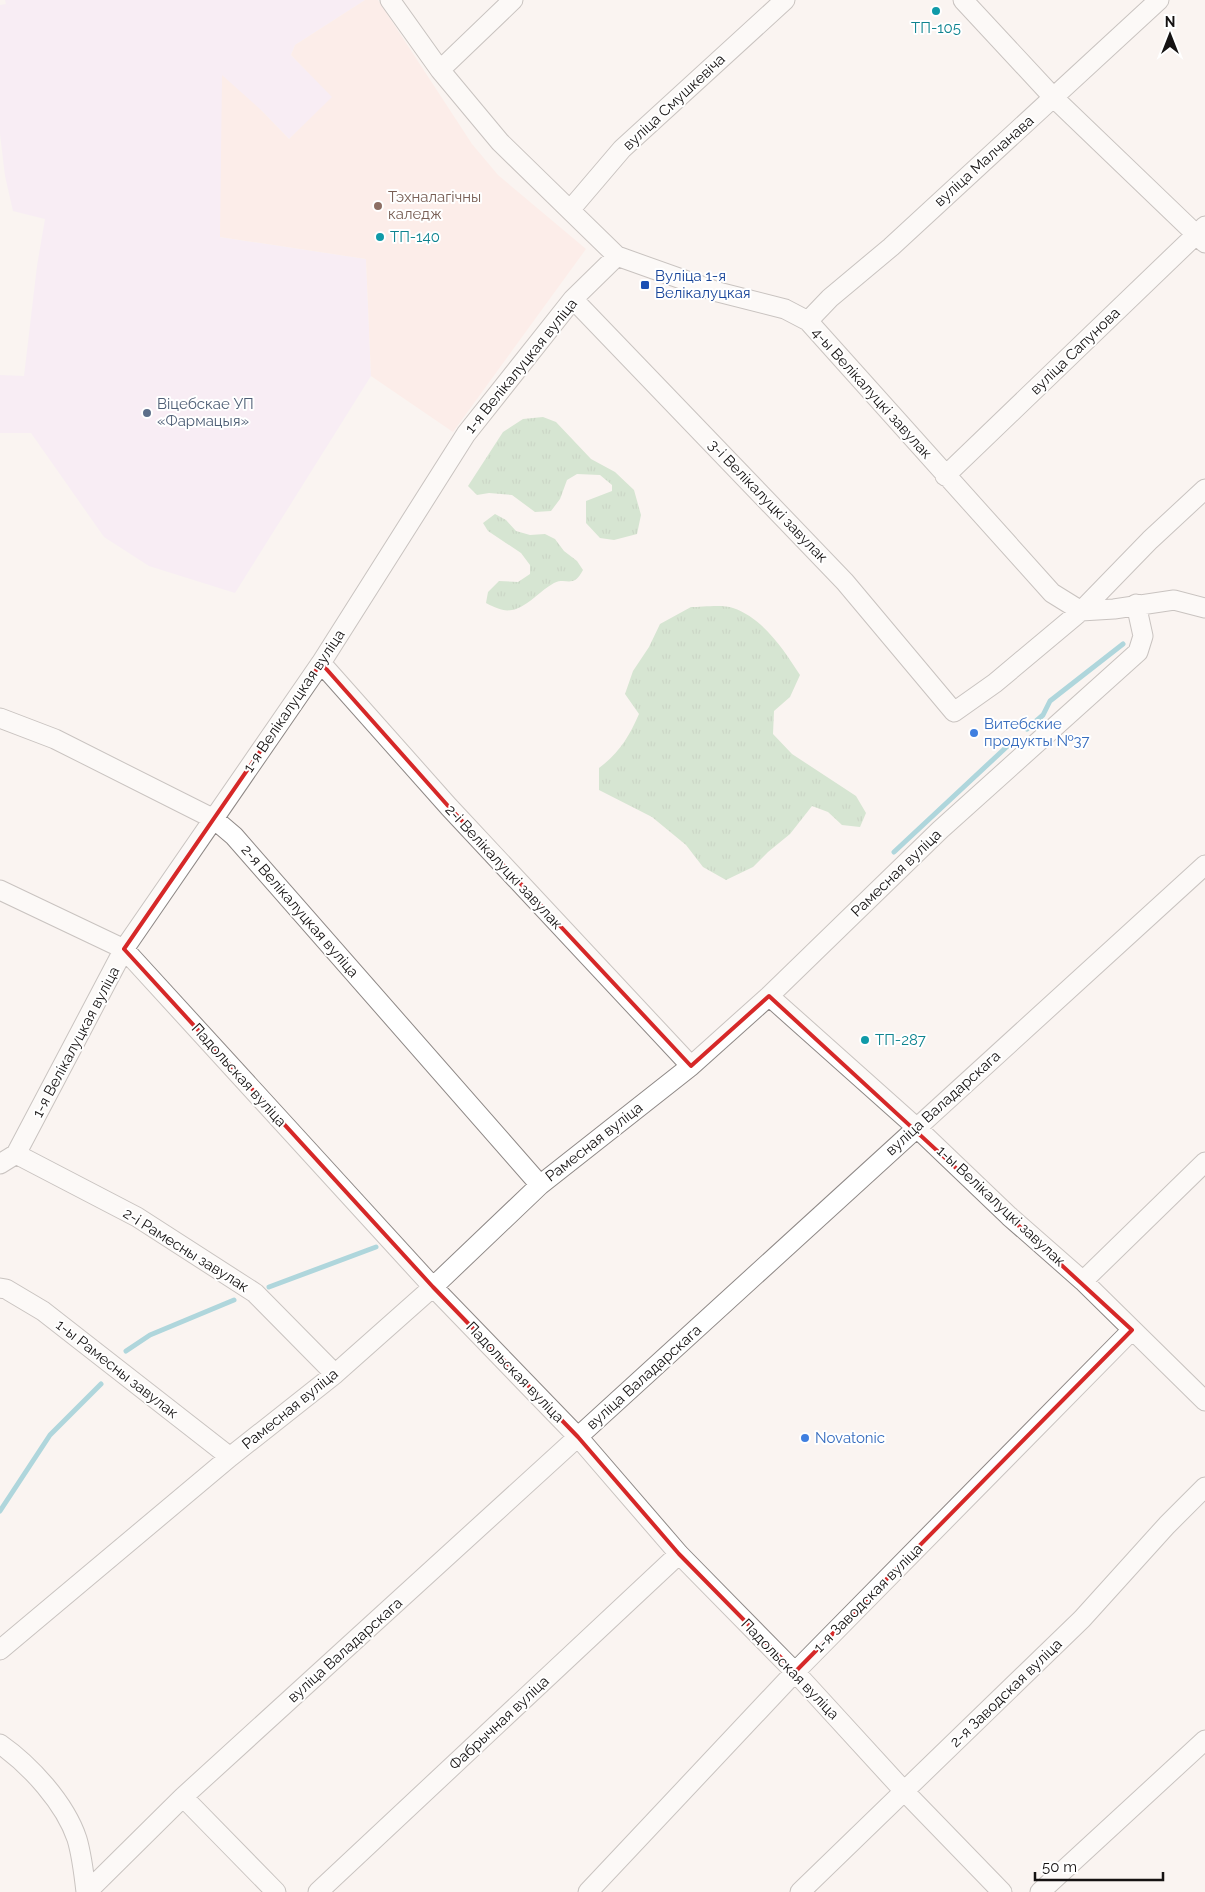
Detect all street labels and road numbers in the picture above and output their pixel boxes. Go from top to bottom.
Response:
street label: вуліца Смушкевіча [619,50,729,154]
street label: вуліца Малчанава [931,112,1037,210]
street label: 1-я Велікалуцкая вуліца [461,295,581,437]
street label: вуліца Сапунова [1026,304,1124,398]
street label: 4-ы Велікалуцкі завулак [808,323,936,463]
street label: 3-і Велікалуцкі завулак [705,436,832,566]
street label: 1-я Велікалуцкая вуліца [239,626,349,776]
street label: 2-і Велікалуцкі завулак [442,801,567,933]
street label: Рамесная вуліца [847,825,945,921]
street label: 2-я Велікалуцкая вуліца [237,841,363,981]
street label: 1-я Велікалуцкая вуліца [29,963,123,1121]
street label: Падольская вуліца [188,1020,290,1130]
street label: вуліца Валадарскага [882,1047,1004,1159]
street label: Рамесная вуліца [542,1098,646,1186]
street label: 1-ы Велікалуцкі завулак [933,1142,1069,1270]
street label: 2-і Рамесны завулак [120,1204,252,1296]
street label: 1-ы Рамесны завулак [52,1316,182,1422]
street label: Падольская вуліца [462,1318,568,1426]
street label: вуліца Валадарскага [583,1321,705,1433]
street label: Рамесная вуліца [238,1365,342,1453]
street label: 1-я Заводская вуліца [810,1540,926,1656]
street label: вуліца Валадарскага [284,1594,406,1706]
street label: Падольская вуліца [737,1615,843,1723]
street label: 2-я Заводская вуліца [946,1635,1066,1751]
street label: Фабрычная вуліца [445,1672,553,1774]

